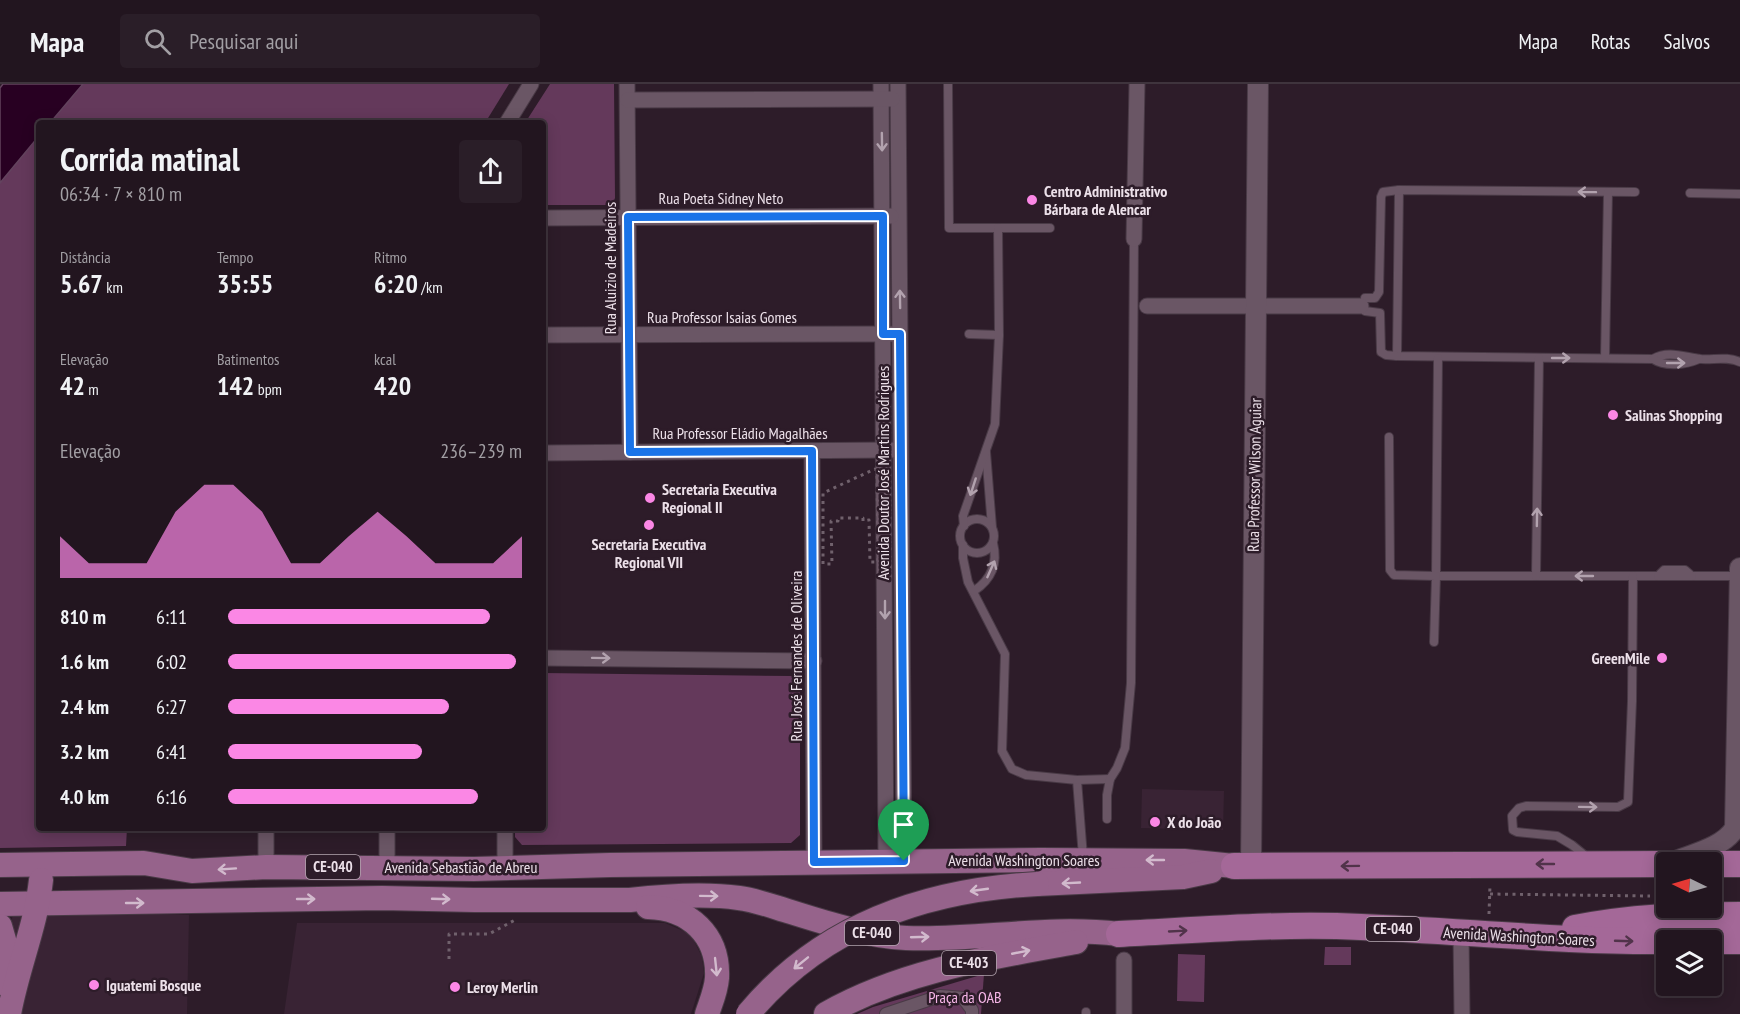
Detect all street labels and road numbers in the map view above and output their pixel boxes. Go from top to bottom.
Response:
street label: Rua Poeta Sidney Neto [659,188,783,208]
street label: Rua Aluizio de Madeiros [600,202,620,334]
street label: Rua Professor Isaias Gomes [647,307,797,327]
street label: Avenida Doutor José Martins Rodrigues [873,366,893,580]
street label: Rua Professor Wilson Aguiar [1243,397,1265,552]
street label: Rua Professor Eládio Magalhães [652,423,828,443]
street label: Rua José Fernandes de Oliveira [786,571,806,741]
street label: Avenida Washington Soares [948,850,1100,870]
road number: CE-040 [306,855,360,879]
street label: Avenida Sebastião de Abreu [385,857,537,877]
road number: CE-040 [1366,917,1420,941]
road number: CE-040 [845,921,899,945]
street label: Avenida Washington Soares [1443,922,1595,950]
road number: CE-403 [942,951,996,975]

